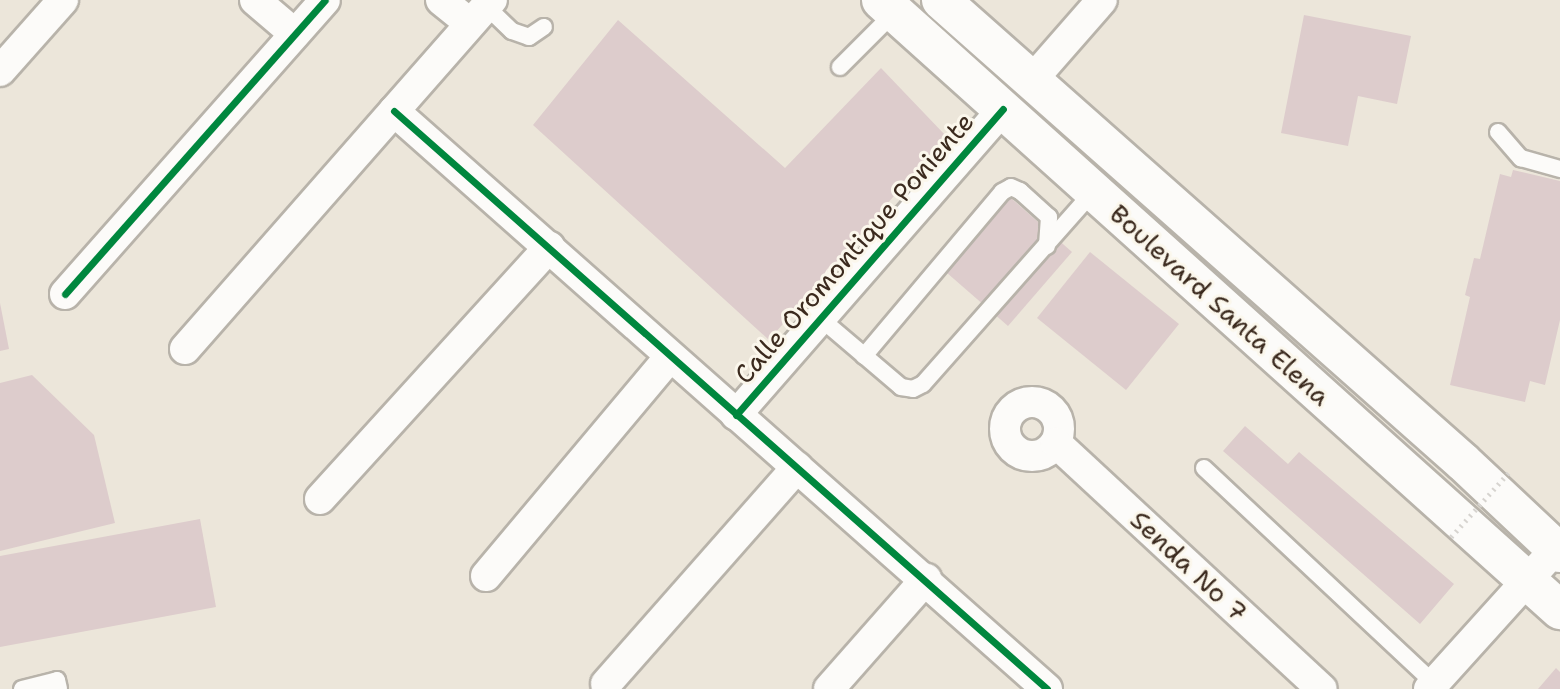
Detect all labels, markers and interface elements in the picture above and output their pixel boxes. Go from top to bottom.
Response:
street label: Calle Oromontique Poniente [728,106,980,390]
street label: Boulevard Santa Elena [1103,198,1337,412]
street label: Senda No 7 [1124,504,1254,628]

